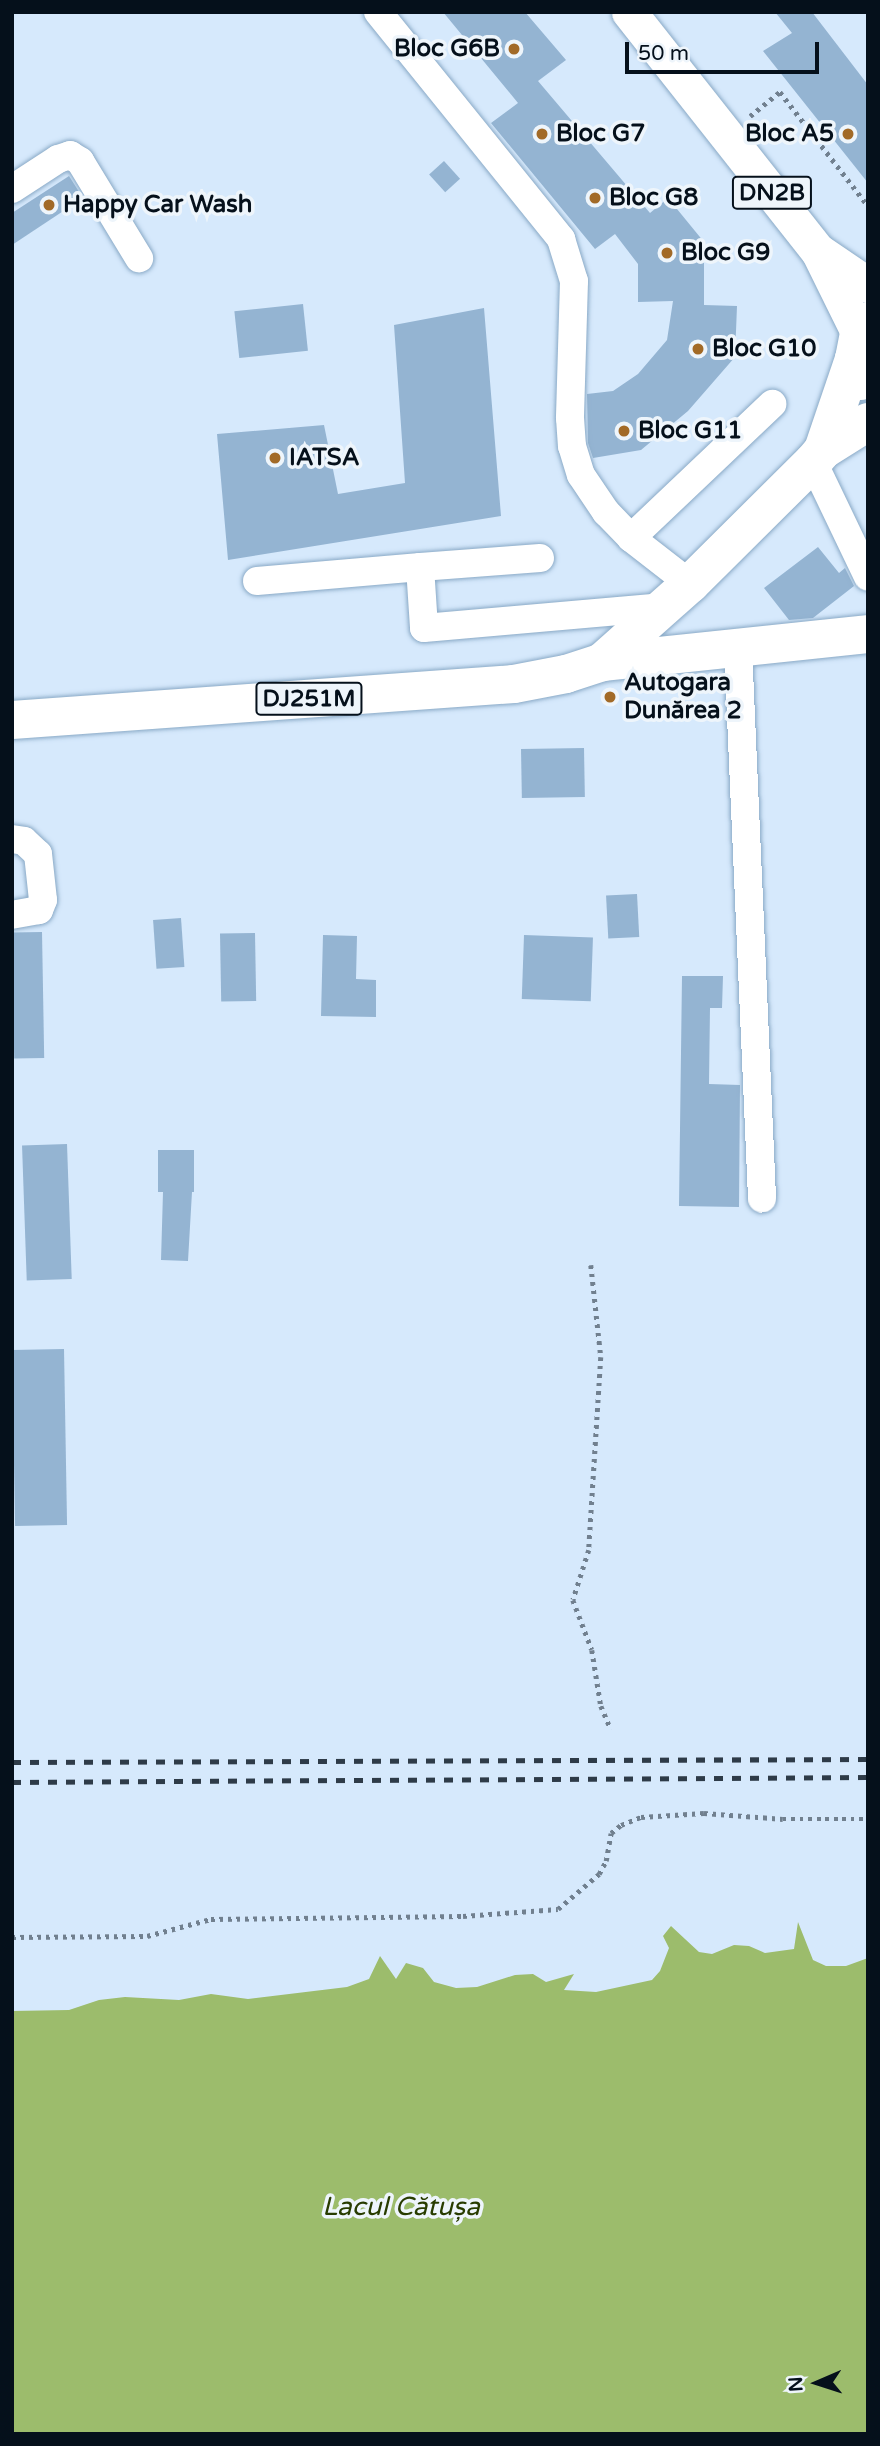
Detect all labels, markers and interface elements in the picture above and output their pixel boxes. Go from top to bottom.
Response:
scale bar [628,28,822,72]
place label: Bloc G6B [394,35,500,63]
marker: Bloc G6B [506,41,522,57]
text: 50 m [638,41,689,66]
place label: Bloc G7 [556,120,645,148]
place label: Bloc A5 [745,120,834,148]
marker: Bloc G7 [534,126,550,142]
marker: Bloc A5 [840,126,856,142]
road number: DN2B [732,174,812,212]
place label: Bloc G8 [609,184,698,212]
marker: Bloc G8 [587,190,603,206]
place label: Happy Car Wash [63,191,252,219]
marker: Happy Car Wash [41,197,57,213]
place label: Bloc G9 [681,239,770,267]
marker: Bloc G9 [659,245,675,261]
place label: Bloc G10 [712,335,816,363]
marker: Bloc G10 [690,341,706,357]
place label: Bloc G11 [638,417,742,445]
marker: Bloc G11 [616,423,632,439]
place label: IATSA [289,444,360,472]
marker: IATSA [267,450,283,466]
place label: Autogara Dunărea 2 [624,669,742,725]
road number: DJ251M [255,680,363,719]
marker: Autogara Dunărea 2 [602,689,618,705]
water label: Lacul Cătușa [322,2191,480,2223]
north arrow [782,2348,852,2418]
text: N [785,2376,807,2392]

